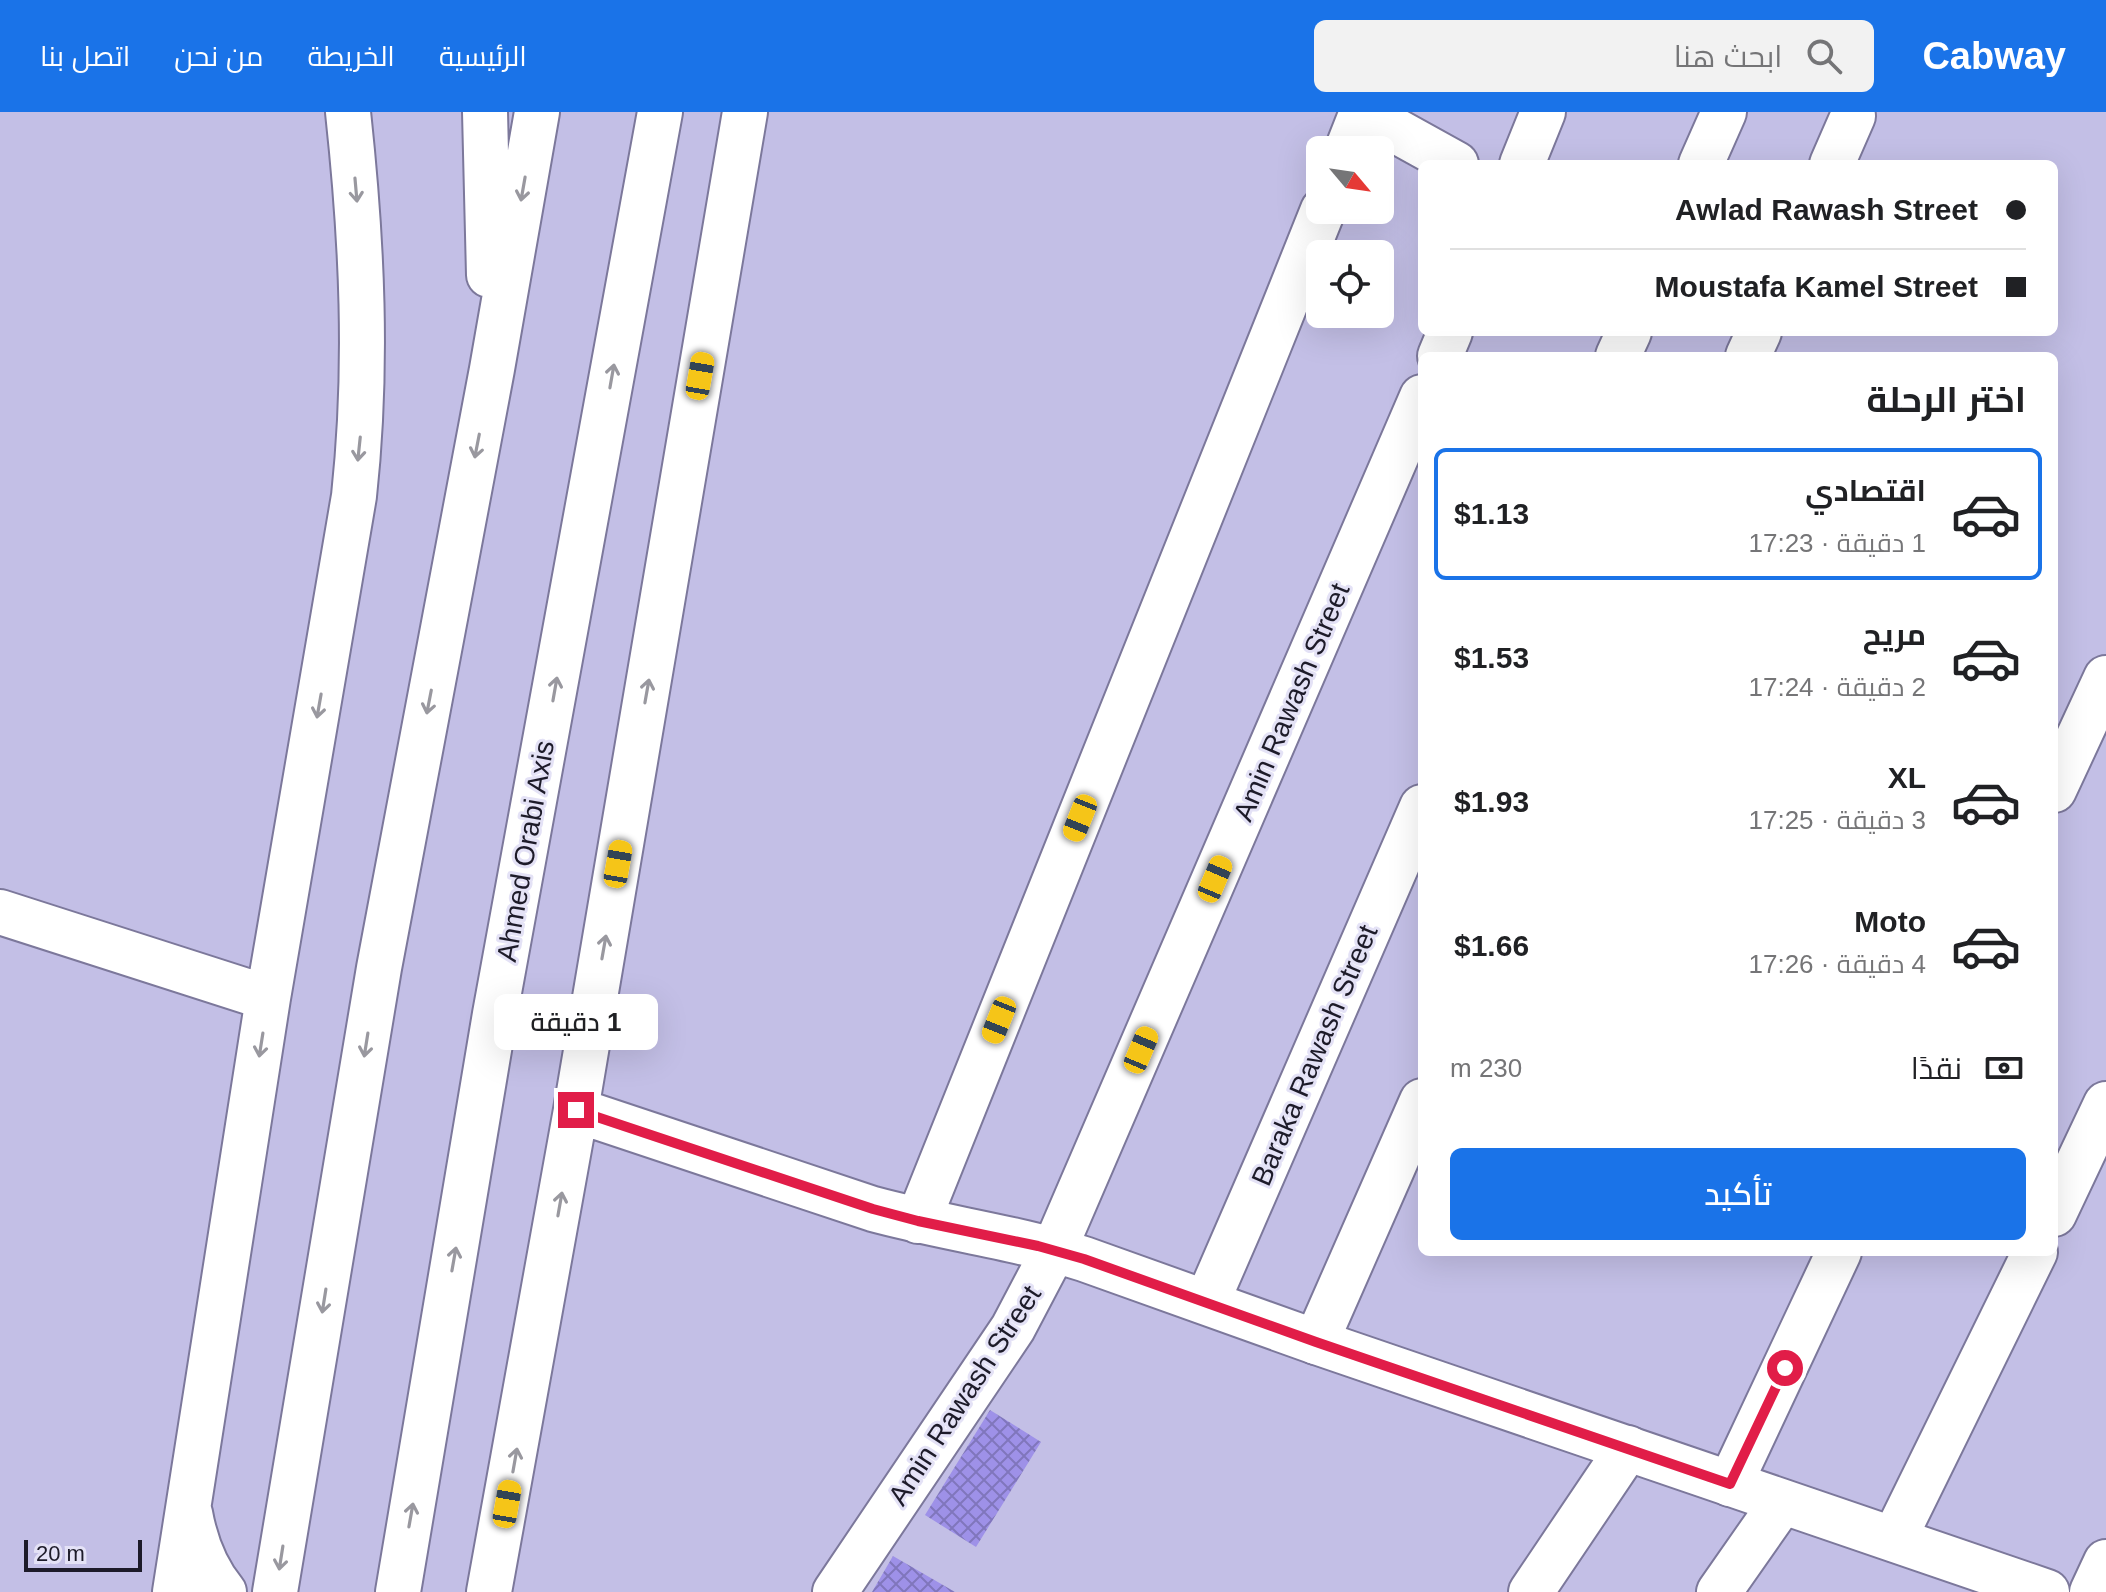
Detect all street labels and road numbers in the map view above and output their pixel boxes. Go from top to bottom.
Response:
street label: Amin Rawash Street [1227,578,1356,826]
street label: Ahmed Orabi Axis [491,738,560,964]
street label: Baraka Rawash Street [1245,920,1384,1190]
street label: Amin Rawash Street [882,1280,1047,1511]

